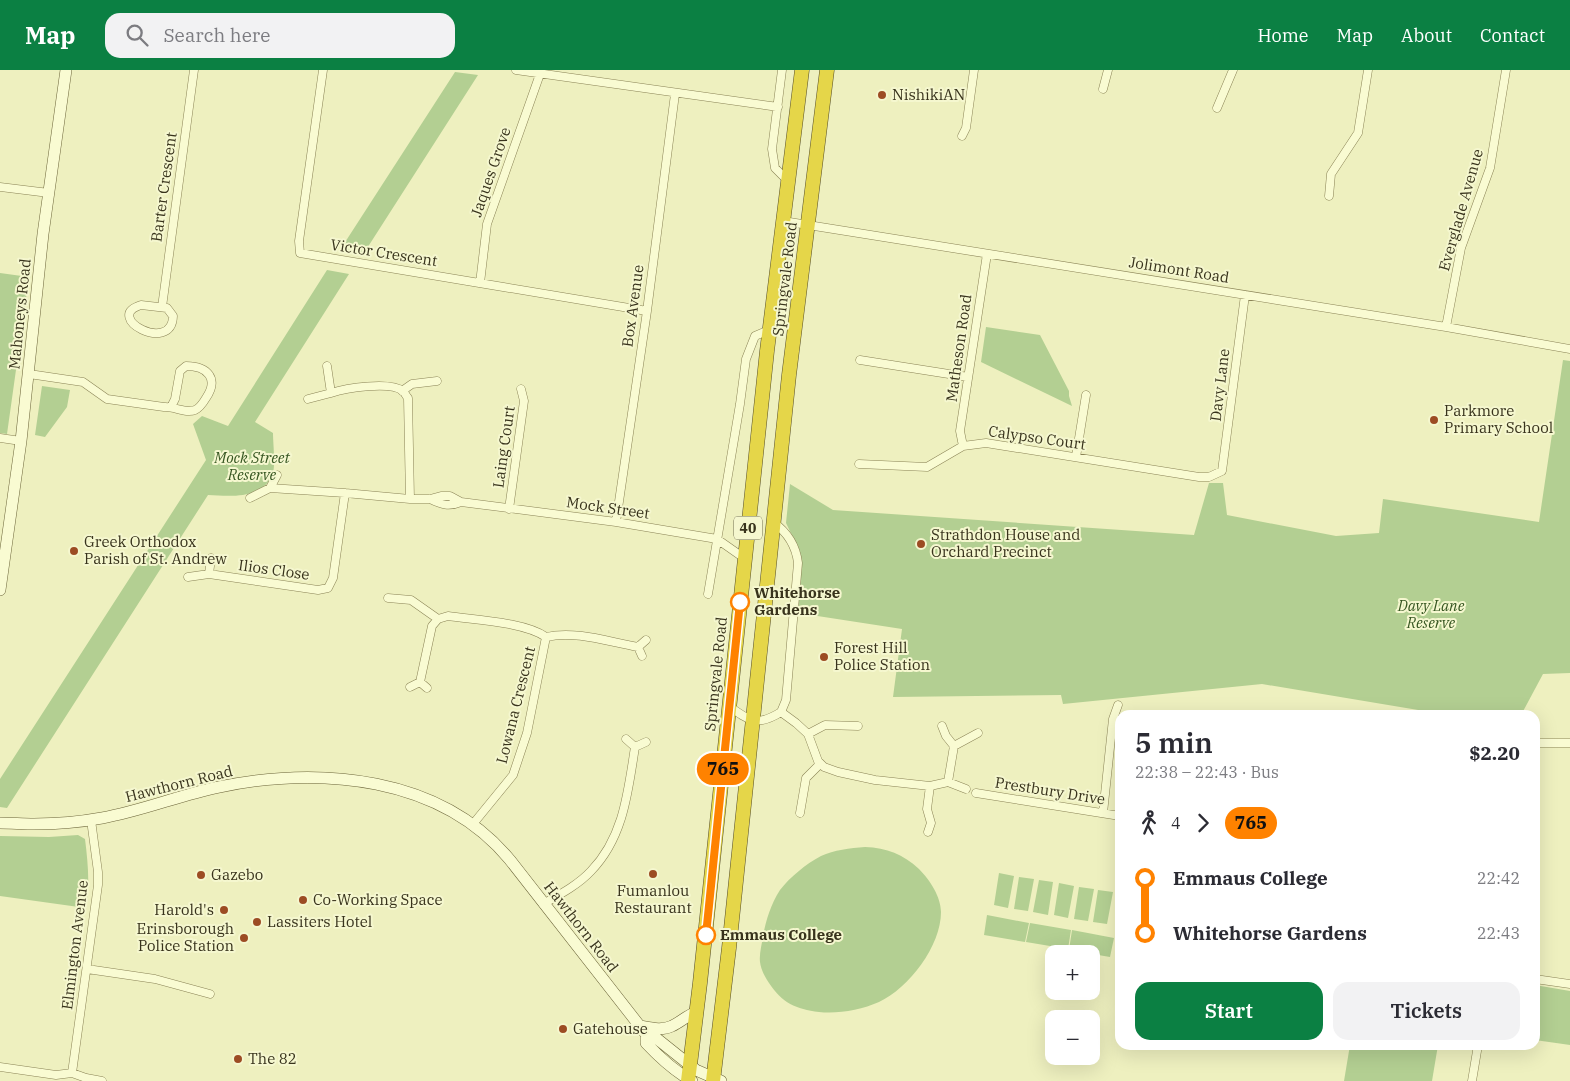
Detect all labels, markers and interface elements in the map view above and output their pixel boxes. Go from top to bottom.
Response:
search box [105,13,455,58]
text: Map [25,19,75,51]
icon: search [123,21,151,49]
text: Search here [163,23,270,47]
text: Home [1257,24,1309,47]
text: Map [1337,24,1373,47]
text: About [1401,24,1452,47]
text: Contact [1480,24,1545,47]
place label: NishikiAN [892,85,965,104]
marker: NishikiAN [876,89,888,101]
street label: Jaques Grove [466,124,515,219]
street label: Barter Crescent [146,131,181,243]
street label: Everglade Avenue [1434,147,1487,273]
street label: Springvale Road [768,221,801,337]
street label: Victor Crescent [329,235,439,270]
street label: Jolimont Road [1128,252,1231,287]
street label: Mahoneys Road [4,258,35,370]
street label: Box Avenue [617,264,648,348]
street label: Matheson Road [942,293,975,403]
street label: Davy Lane [1206,347,1233,422]
place label: Parkmore Primary School [1444,401,1553,437]
street label: Laing Court [488,405,519,489]
marker: Parkmore Primary School [1428,414,1440,426]
street label: Calypso Court [987,421,1087,454]
park label: Mock Street Reserve [213,448,290,484]
street label: Mock Street [565,492,651,523]
road number: 40 [734,516,762,539]
place label: Strathdon House and Orchard Precinct [931,525,1080,561]
place label: Greek Orthodox Parish of St. Andrew [84,532,227,568]
marker: Strathdon House and Orchard Precinct [915,538,927,550]
marker: Greek Orthodox Parish of St. Andrew [68,545,80,557]
street label: Ilios Close [237,555,311,584]
place label: Whitehorse Gardens [754,583,840,619]
marker: Whitehorse Gardens [730,592,750,612]
park label: Davy Lane Reserve [1397,596,1465,632]
street label: Springvale Road [700,616,731,732]
place label: Forest Hill Police Station [834,638,931,674]
street label: Lowana Crescent [492,644,539,766]
marker: Forest Hill Police Station [818,651,830,663]
text: 5 min [1135,724,1213,761]
text: $2.20 [1469,741,1520,765]
line badge: 765 [694,753,752,785]
text: 765 [707,757,739,780]
street label: Hawthorn Road [123,761,235,806]
text: 22:38 – 22:43 · Bus [1135,762,1279,782]
street label: Prestbury Drive [994,772,1106,809]
icon: walk [1135,809,1163,837]
icon: forward [1189,809,1217,837]
text: 765 [1235,811,1267,834]
text: 4 [1171,813,1181,833]
place label: Gazebo [211,865,263,884]
text: Emmaus College [1173,866,1328,890]
marker: Fumanlou Restaurant [647,868,659,880]
text: 22:42 [1477,868,1520,888]
marker: Gazebo [195,869,207,881]
street label: Hawthorn Road [540,877,623,976]
street label: Elmington Avenue [57,879,92,1011]
place label: Fumanlou Restaurant [614,881,692,917]
place label: Co-Working Space [313,890,442,909]
marker: Co-Working Space [297,894,309,906]
place label: Harold's [154,900,214,919]
marker: Harold's [218,904,230,916]
place label: Lassiters Hotel [267,912,372,931]
marker: Lassiters Hotel [251,916,263,928]
place label: Erinsborough Police Station [137,919,234,955]
text: Whitehorse Gardens [1173,921,1367,945]
text: 22:43 [1477,923,1520,943]
marker: Emmaus College [696,925,716,945]
place label: Emmaus College [720,925,842,944]
marker: Erinsborough Police Station [238,932,250,944]
map controls [1045,945,1100,1065]
button: + [1045,945,1100,1000]
button: Start [1135,982,1323,1040]
button: Tickets [1333,982,1520,1040]
button: − [1045,1010,1100,1065]
place label: Gatehouse [573,1019,648,1038]
marker: Gatehouse [557,1023,569,1035]
place label: The 82 [248,1049,297,1068]
marker: The 82 [232,1053,244,1065]

